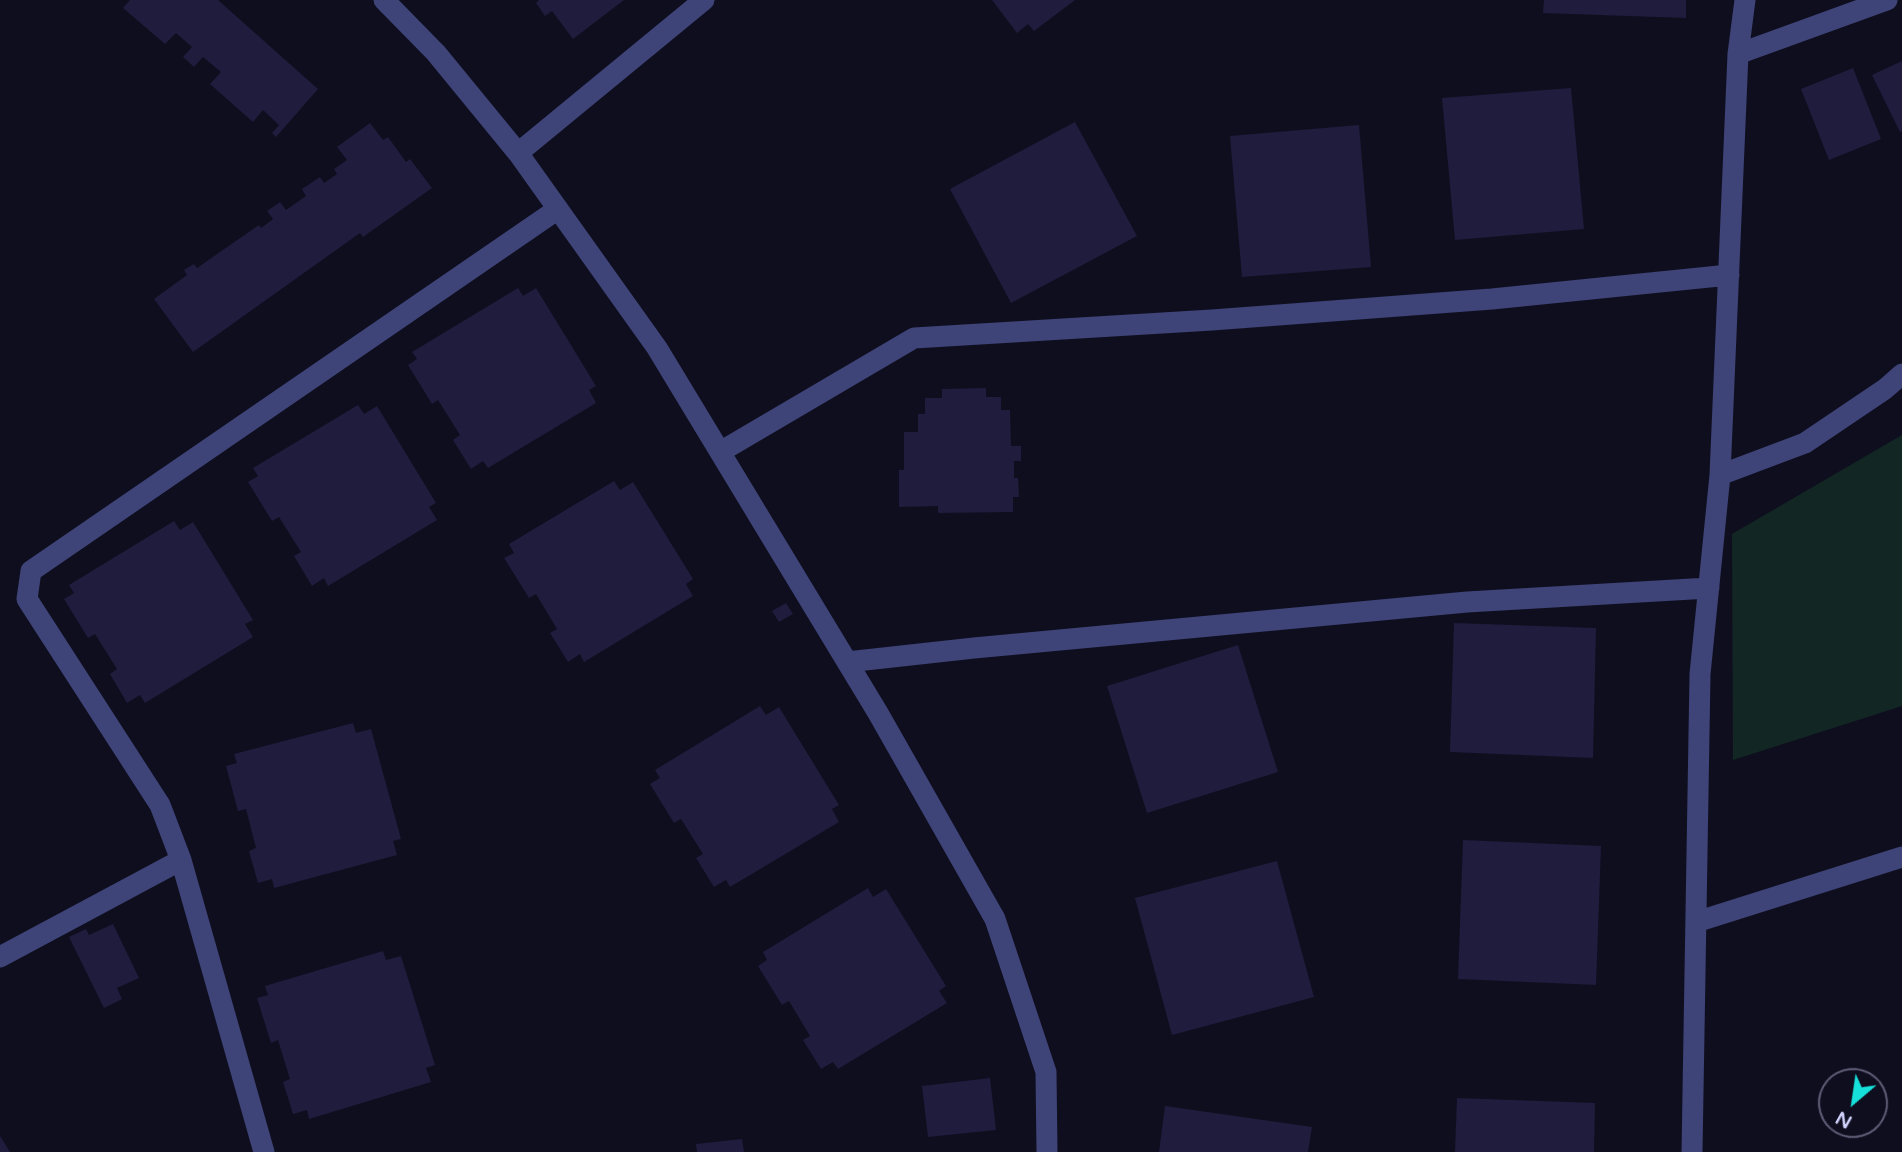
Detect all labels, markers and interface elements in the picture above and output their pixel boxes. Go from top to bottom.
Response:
north arrow [1818,1068,1888,1138]
text: N [1832,1106,1856,1133]

